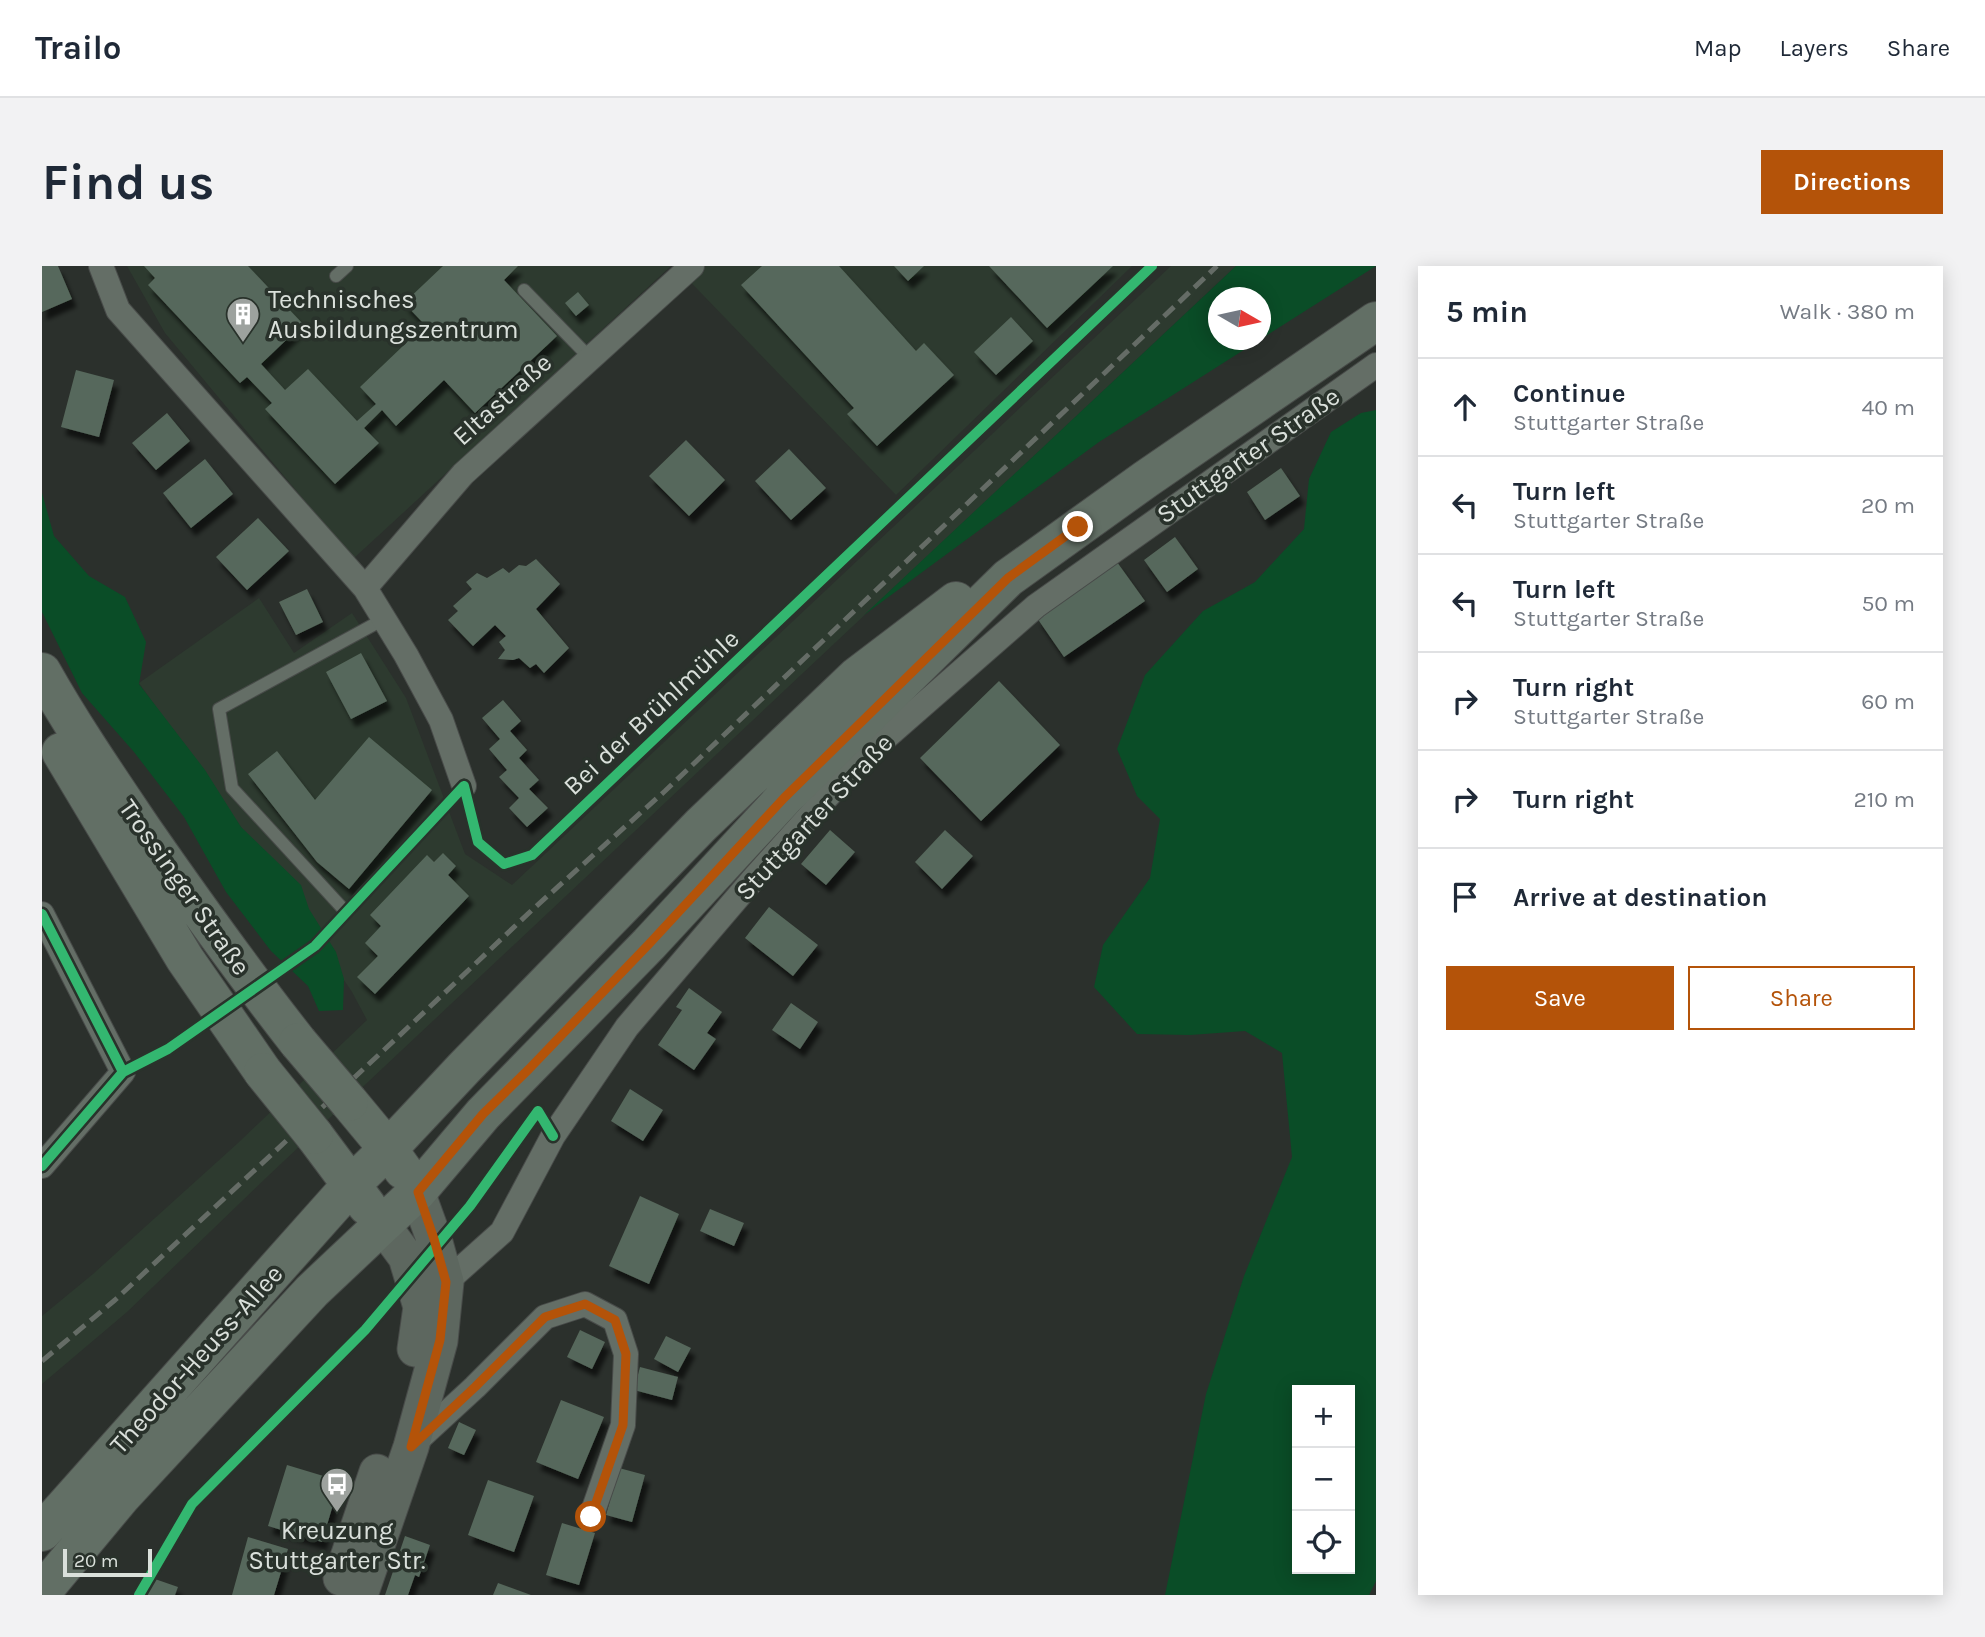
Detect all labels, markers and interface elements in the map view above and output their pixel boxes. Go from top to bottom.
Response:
text: Trailo [35,29,122,67]
text: Map [1694,34,1742,62]
text: Layers [1780,34,1849,62]
text: Share [1887,34,1950,62]
button: Directions [1761,150,1943,214]
text: Find us [42,154,214,211]
place label: Technisches Ausbildungszentrum [268,284,519,345]
north arrow [1208,287,1271,350]
text: 5 min [1446,294,1528,330]
building icon: Technisches Ausbildungszentrum [224,295,262,344]
text: Walk · 380 m [1780,298,1915,325]
street label: Eltastraße [446,347,558,452]
text: Continue [1513,378,1625,409]
street label: Stuttgarter Straße [1151,381,1346,530]
icon: ahead [1446,388,1484,426]
text: 40 m [1862,394,1915,421]
text: Stuttgarter Straße [1513,409,1704,436]
text: Turn left [1513,476,1615,507]
icon: left [1446,486,1484,524]
text: 20 m [1861,492,1915,519]
text: Stuttgarter Straße [1513,507,1704,534]
route end [1062,511,1093,542]
text: Turn left [1513,574,1615,605]
icon: left [1446,584,1484,622]
text: 50 m [1861,590,1915,617]
text: Stuttgarter Straße [1513,605,1704,632]
street label: Bei der Brühlmühle [557,623,745,802]
text: Turn right [1513,672,1634,703]
icon: right [1446,682,1484,720]
text: 60 m [1861,688,1915,715]
text: Stuttgarter Straße [1513,703,1704,730]
street label: Stuttgarter Straße [729,728,899,907]
icon: right [1446,780,1484,818]
text: Turn right [1513,784,1634,815]
text: 210 m [1853,786,1915,813]
street label: Trossinger Straße [112,793,257,981]
icon: arrive [1446,878,1484,916]
text: Arrive at destination [1513,882,1767,913]
button: Save [1446,966,1674,1030]
button: Share [1688,966,1915,1030]
street label: Theodor-Heuss-Allee [103,1259,289,1460]
map controls [1292,1385,1355,1574]
button: + [1292,1385,1355,1448]
button: − [1292,1448,1355,1511]
bus stop icon: Kreuzung Stuttgarter Str. [318,1465,356,1514]
route start [575,1501,606,1532]
button: locate [1292,1511,1355,1574]
place label: Kreuzung Stuttgarter Str. [248,1515,426,1576]
scale bar [63,1546,152,1578]
text: 20 m [74,1550,119,1572]

